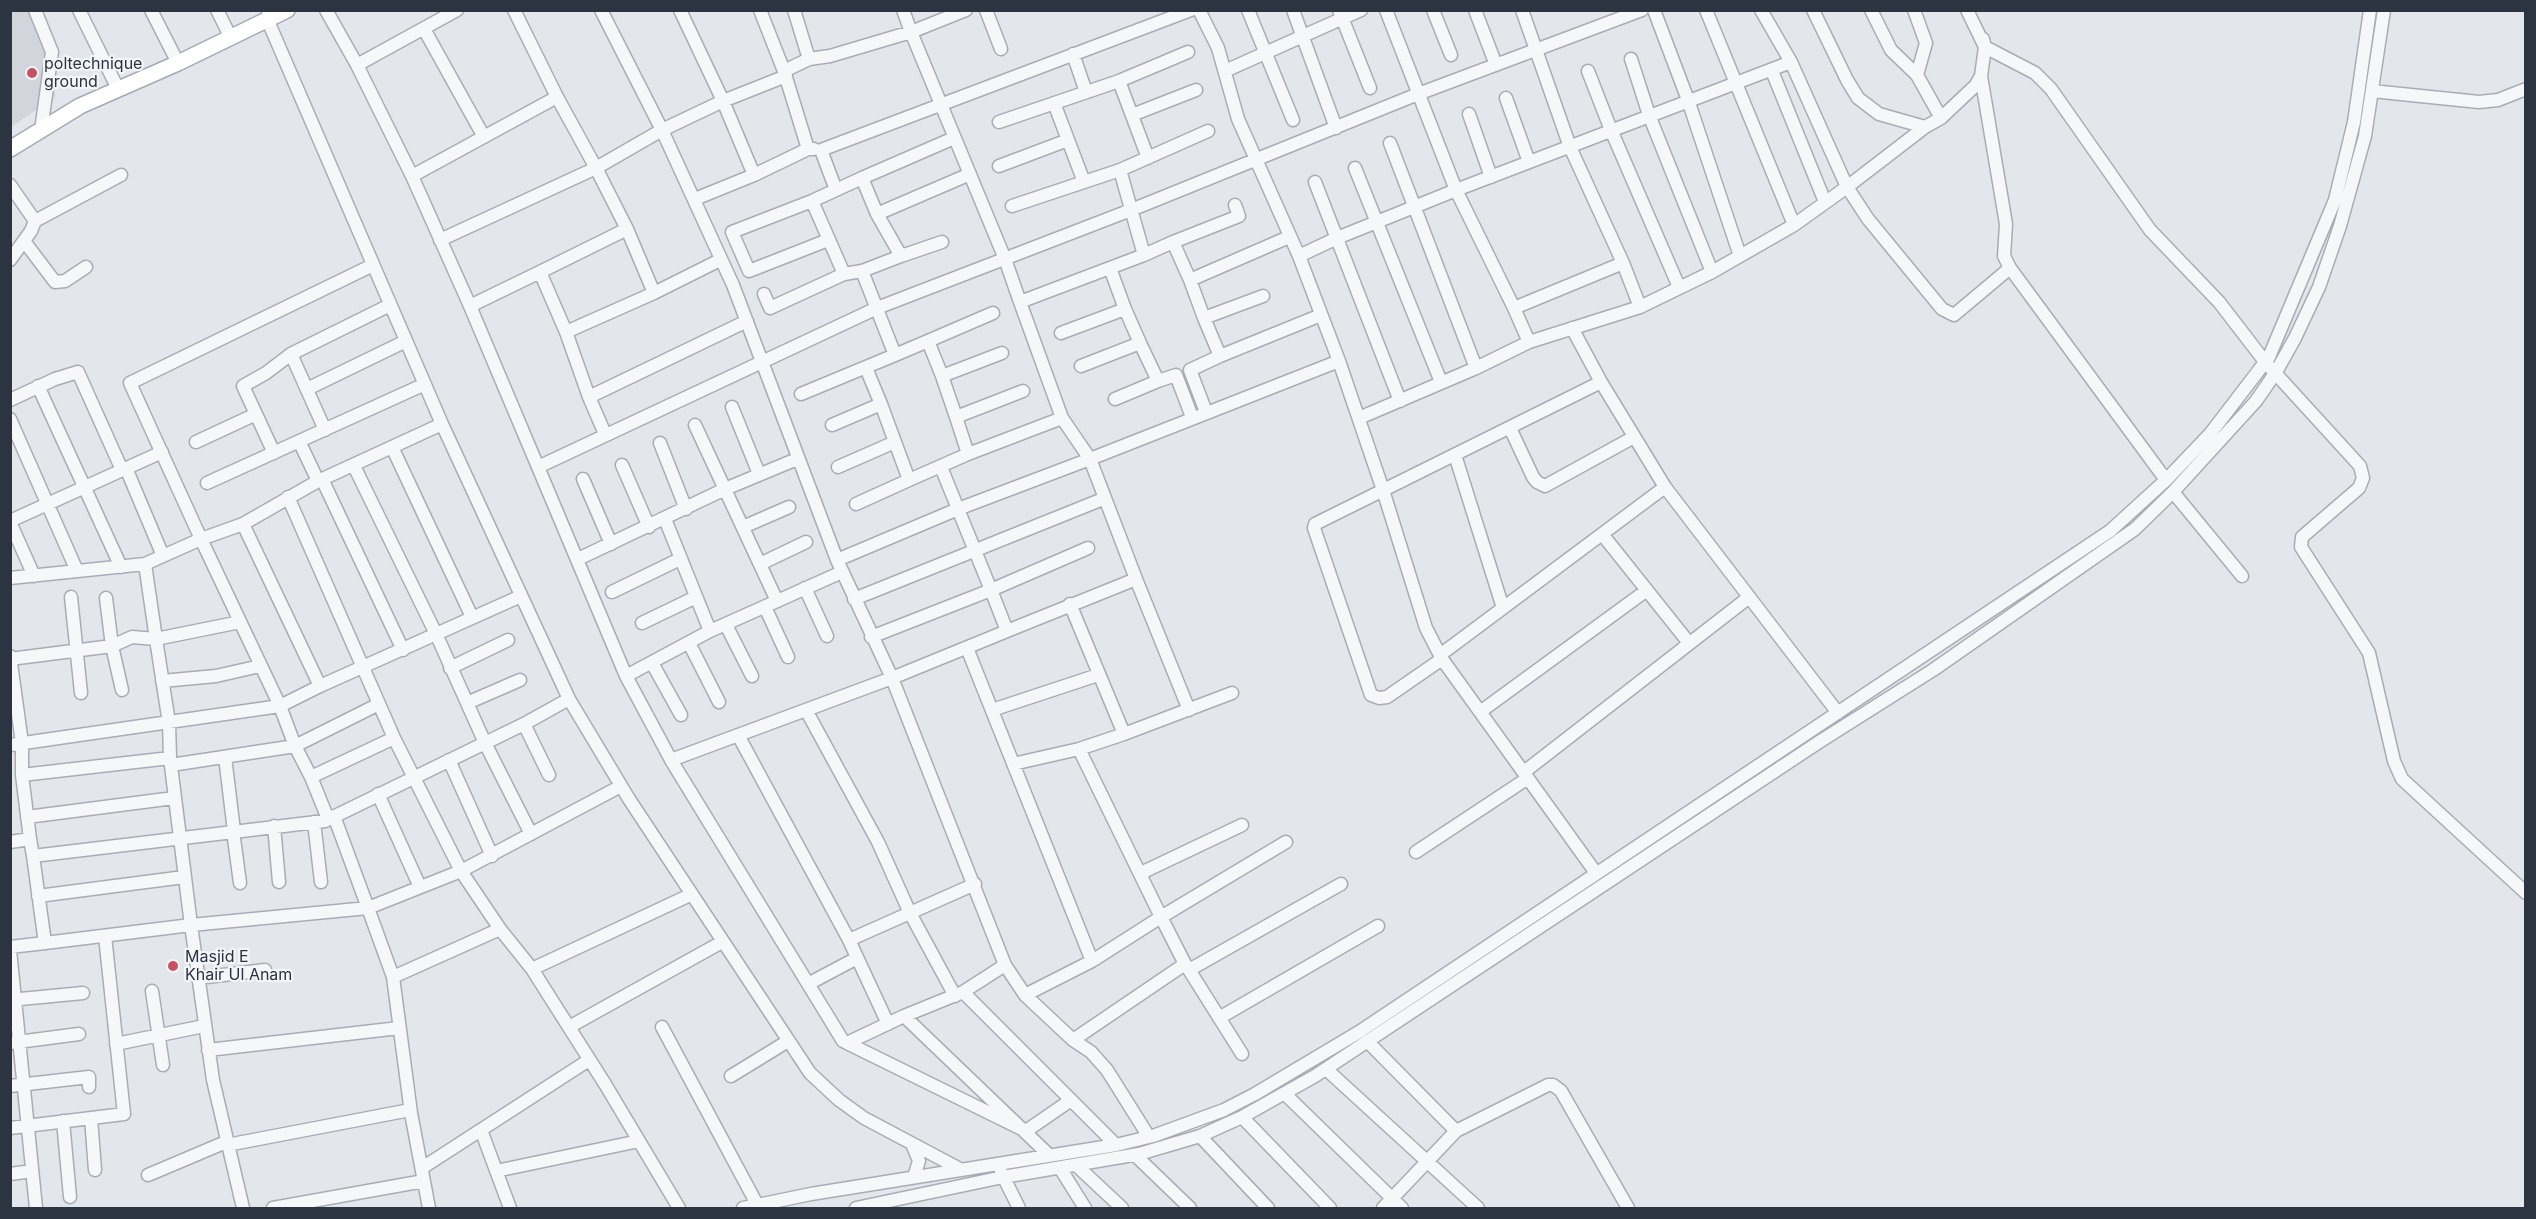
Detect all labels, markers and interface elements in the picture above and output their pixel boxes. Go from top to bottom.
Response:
place label: poltechnique ground [44,54,142,92]
marker: poltechnique ground [25,66,39,80]
place label: Masjid E Khair Ul Anam [185,947,292,985]
marker: Masjid E Khair Ul Anam [166,959,180,973]

